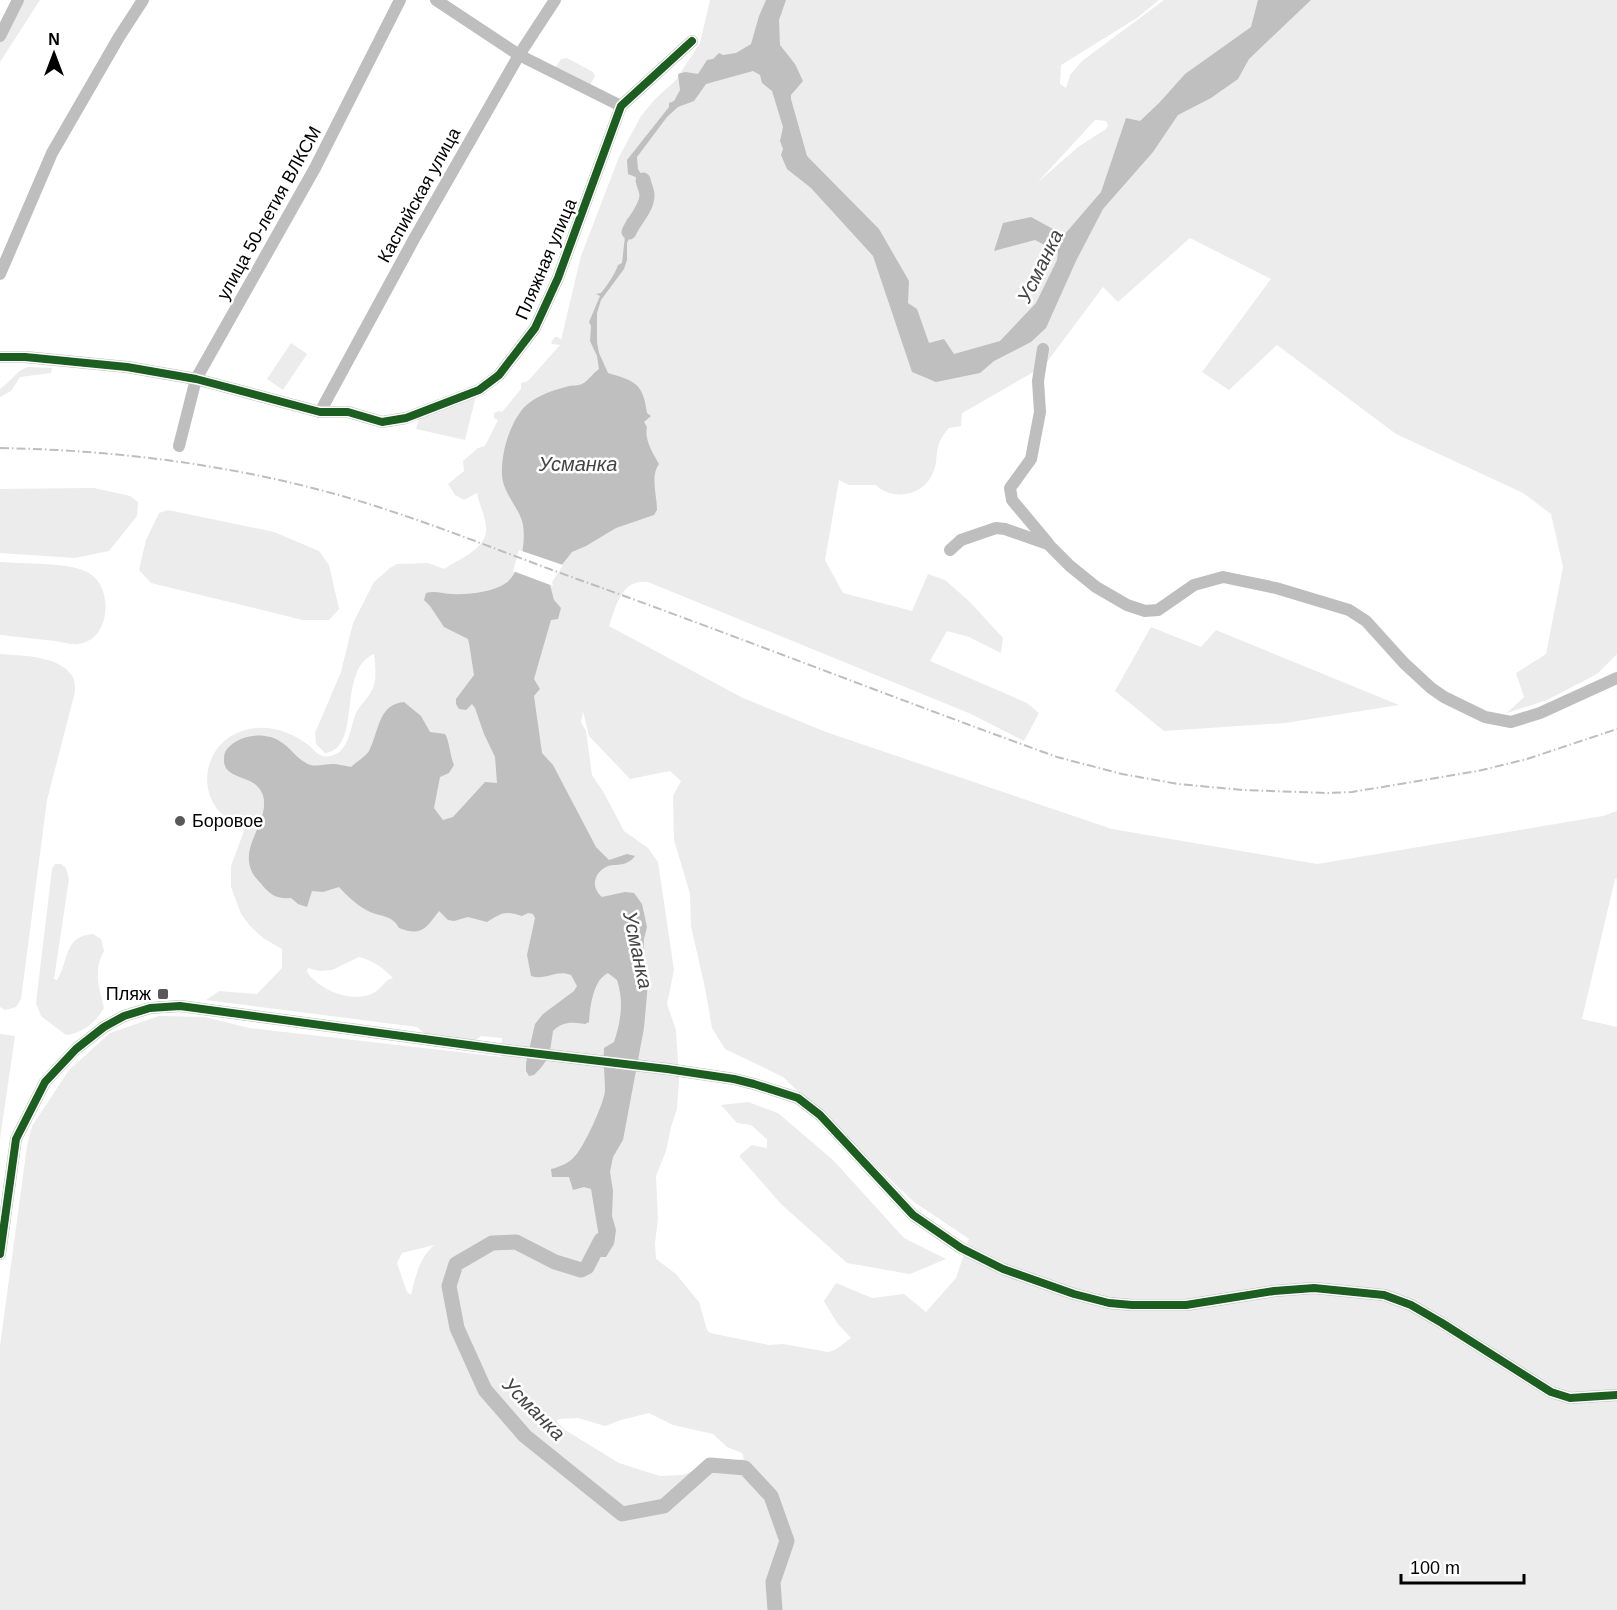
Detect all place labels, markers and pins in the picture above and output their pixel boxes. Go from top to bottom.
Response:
place label: Боровое [192,811,263,831]
marker: Боровое [173,814,187,828]
place label: Пляж [106,984,151,1004]
marker: Пляж [156,987,170,1001]

